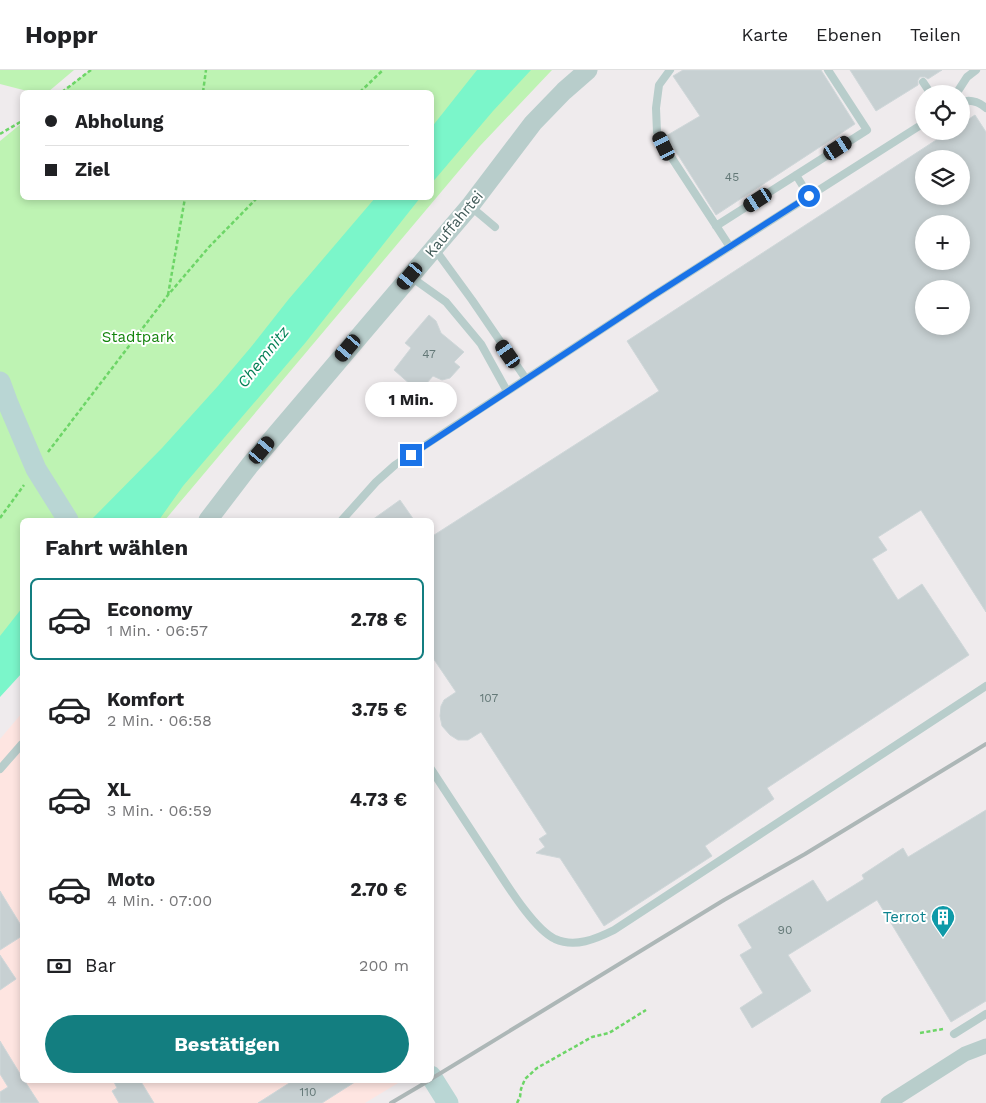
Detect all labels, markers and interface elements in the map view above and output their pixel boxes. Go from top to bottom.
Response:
text: Hoppr [25,21,98,49]
text: Karte [742,24,788,45]
text: Ebenen [816,24,882,45]
text: Teilen [910,24,961,45]
map controls [915,85,970,335]
button: locate [915,85,970,140]
text: Abholung [75,110,163,133]
car [650,129,677,163]
car [821,134,854,162]
button: layers [915,150,970,205]
text: Ziel [75,158,110,181]
house number: 45 [725,170,739,184]
route start [798,185,820,207]
car [741,186,774,214]
street label: Kauffahrtei [421,187,487,261]
button: + [915,215,970,270]
car [394,260,425,292]
button: − [915,280,970,335]
water label: Chemnitz [233,322,293,392]
park label: Stadtpark [102,328,175,346]
car [332,332,363,364]
car [493,337,522,371]
house number: 47 [422,347,436,361]
callout: 1 Min. [365,382,457,418]
text: 1 Min. [388,390,434,409]
car [246,434,277,466]
route end [400,444,422,466]
text: Fahrt wählen [45,535,188,560]
icon: car [47,597,92,642]
text: Economy [107,598,192,621]
text: 2.78 € [350,608,407,631]
text: 1 Min. · 06:57 [107,621,208,640]
icon: car [47,687,92,732]
text: Komfort [107,688,184,711]
house number: 107 [480,691,499,705]
text: 3.75 € [351,698,407,721]
text: 2 Min. · 06:58 [107,711,212,730]
icon: car [47,777,92,822]
text: XL [107,778,131,801]
text: 4.73 € [350,788,407,811]
text: 3 Min. · 06:59 [107,801,212,820]
icon: car [47,867,92,912]
text: Moto [107,868,155,891]
text: 2.70 € [350,878,407,901]
text: 4 Min. · 07:00 [107,891,212,910]
building icon: Terrot [930,904,956,938]
place label: Terrot [883,908,927,926]
house number: 90 [778,923,792,937]
icon: cash [45,952,73,980]
text: Bar [85,954,116,977]
text: 200 m [359,956,409,975]
button: Bestätigen [45,1015,409,1073]
house number: 110 [300,1085,316,1099]

